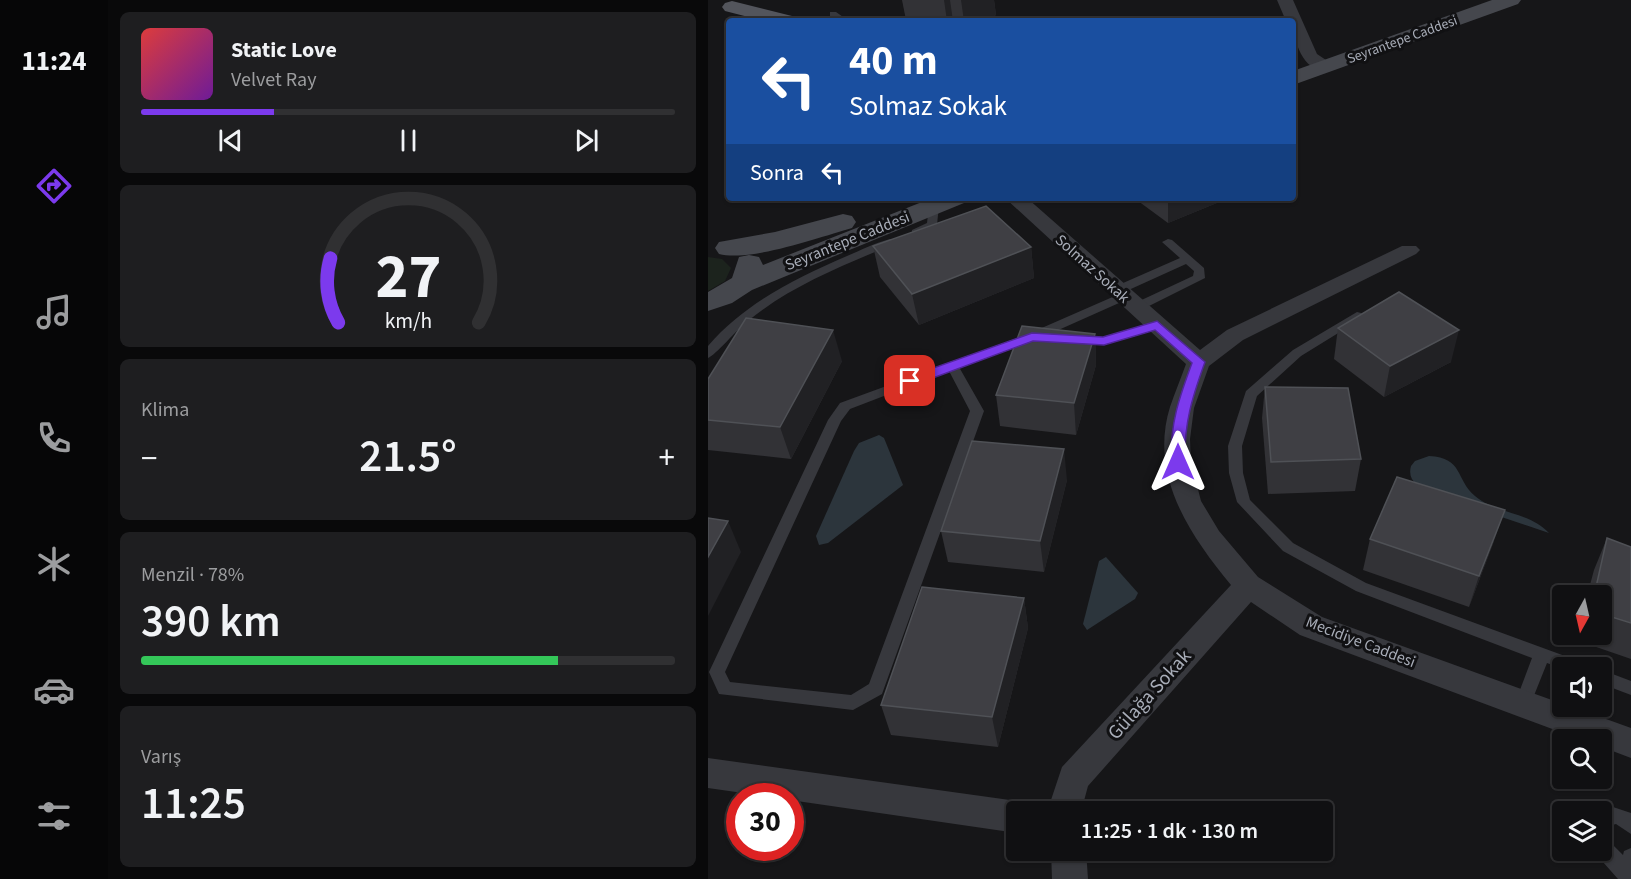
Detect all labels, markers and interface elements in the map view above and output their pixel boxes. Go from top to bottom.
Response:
street label: Seyrantepe Caddesi [1344,11,1460,69]
text: 40 m [849,31,938,91]
text: Static Love [231,34,337,66]
text: 11:24 [21,42,87,81]
icon: left [750,42,828,120]
text: Velvet Ray [231,66,317,94]
text: Solmaz Sokak [849,87,1007,126]
icon: previous [214,124,247,157]
icon: pause [392,124,425,157]
icon: next [570,124,603,157]
icon: left [816,156,849,189]
text: Sonra [750,157,804,189]
icon: directions [33,165,75,207]
street label: Seyrantepe Caddesi [782,206,913,276]
street label: Solmaz Sokak [1050,229,1135,308]
text: 27 [375,233,441,322]
icon: music [33,291,75,333]
text: km/h [384,307,432,338]
pin [884,355,935,406]
icon: arrive [893,364,926,397]
text: Klima [141,396,189,424]
icon: phone [33,417,75,459]
text: 21.5° [359,425,457,489]
position arrow [1146,430,1210,494]
text: − [141,435,157,482]
text: + [659,435,675,482]
icon: climate [33,543,75,585]
text: Menzil · 78% [141,561,244,589]
north arrow [1552,585,1612,645]
map controls [1552,585,1612,861]
text: 390 km [141,590,281,654]
street label: Mecidiye Caddesi [1303,611,1419,673]
street label: Gülağa Sokak [1101,643,1198,746]
button: sound [1552,657,1612,717]
icon: car [33,669,75,711]
button: search [1552,729,1612,789]
text: Varış [141,743,181,771]
text: 11:25 [141,772,246,836]
speed limit sign: 30 [726,783,804,861]
icon: filters [33,795,75,837]
button: layers [1552,801,1612,861]
text: 11:25 · 1 dk · 130 m [1081,815,1258,847]

